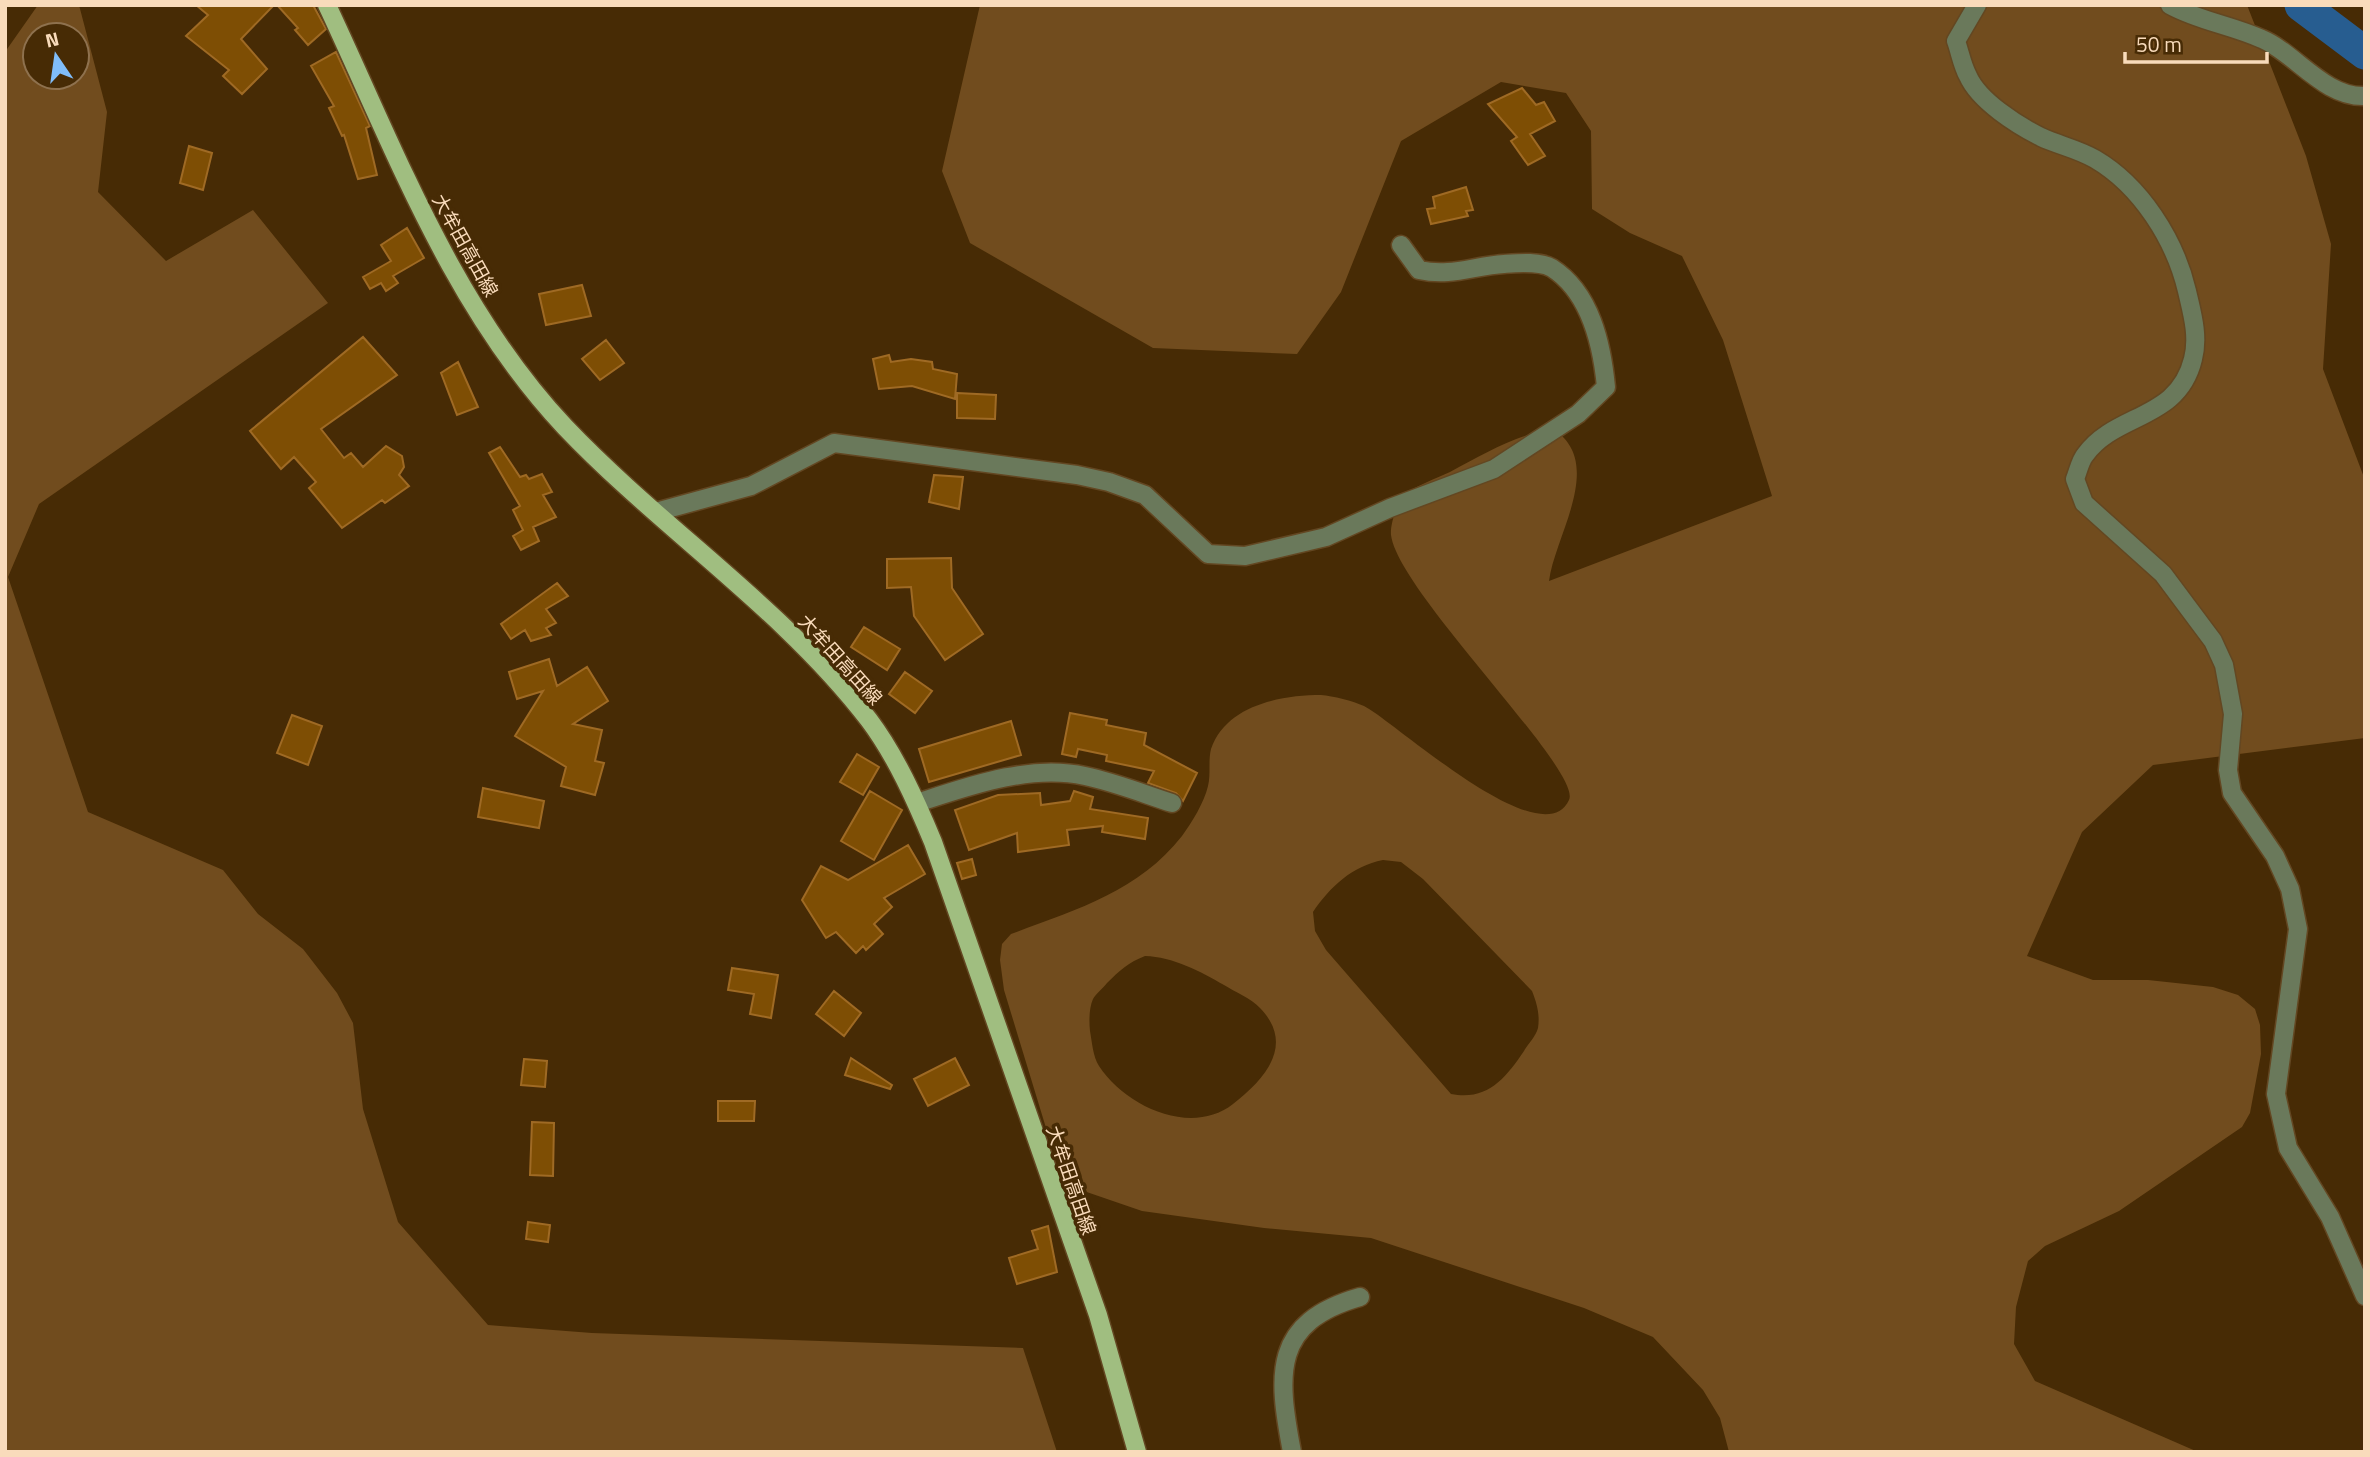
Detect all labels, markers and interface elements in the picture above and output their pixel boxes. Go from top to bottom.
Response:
north arrow [21,21,91,91]
scale bar [2125,21,2267,65]
text: N [42,23,62,55]
text: 50 m [2136,28,2182,60]
street label: 大牟田高田線 [426,188,506,302]
street label: 大牟田高田線 [792,607,890,711]
street label: 大牟田高田線 [1040,1121,1104,1239]

